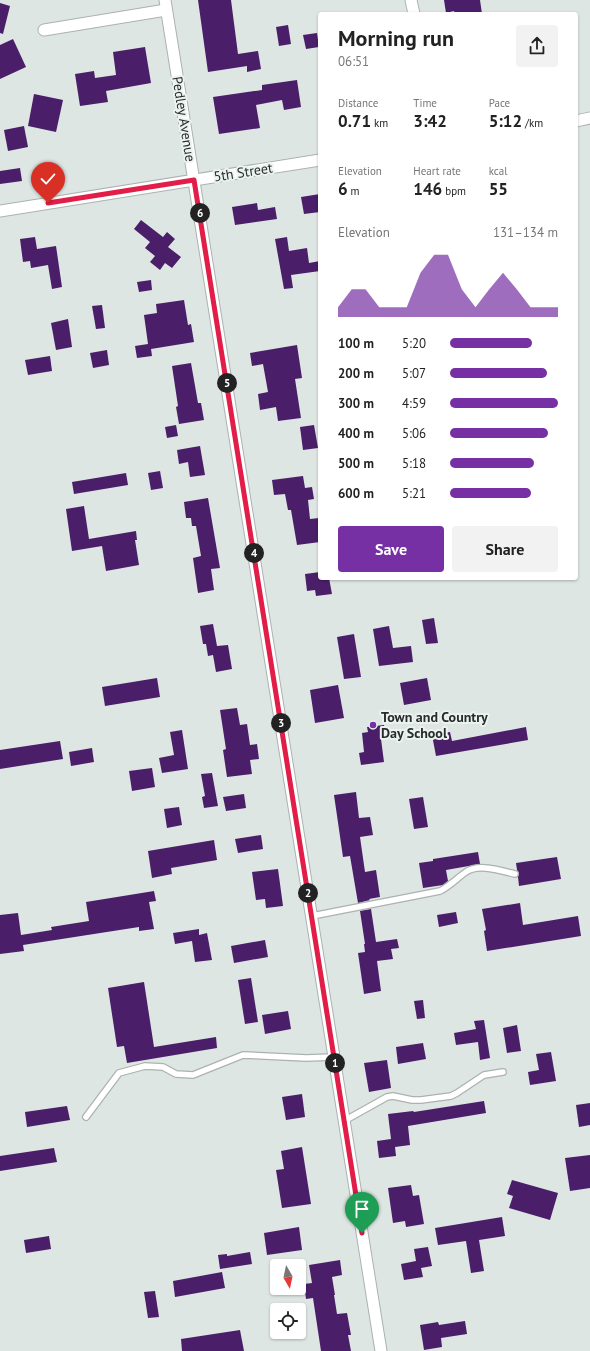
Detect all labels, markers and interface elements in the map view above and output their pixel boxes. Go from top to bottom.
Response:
text: Morning run [338,24,454,52]
button: share [516,25,558,67]
text: 06:51 [338,53,369,70]
street label: Pedley Avenue [168,75,200,163]
text: Distance [338,96,378,110]
text: Time [413,96,437,110]
text: Pace [489,96,510,110]
text: 0.71 [338,110,371,132]
text: 3:42 [413,110,447,132]
text: 5:12 [489,110,522,132]
text: km [371,116,388,130]
text: /km [522,116,543,130]
street label: 5th Street [212,158,274,186]
pin [31,162,65,203]
text: Elevation [338,164,382,178]
text: Heart rate [413,164,461,178]
text: kcal [489,164,507,178]
icon: check [37,168,59,190]
text: 6 [338,178,348,200]
text: 146 [413,178,442,200]
text: 55 [489,178,508,200]
text: m [348,184,360,198]
text: bpm [442,184,466,198]
pin: 6 [190,203,210,223]
text: 6 [197,206,203,220]
text: Elevation [338,224,390,241]
text: 131–134 m [493,224,558,241]
text: 100 m [338,335,374,352]
text: 5:20 [402,335,426,352]
text: 200 m [338,365,374,382]
text: 5:07 [402,365,426,382]
pin: 5 [217,373,237,393]
text: 5 [224,376,230,390]
text: 300 m [338,395,374,412]
text: 4:59 [402,395,426,412]
text: 400 m [338,425,374,442]
text: 5:06 [402,425,426,442]
text: 500 m [338,455,374,472]
text: 5:18 [402,455,426,472]
text: 600 m [338,485,374,502]
text: 5:21 [402,485,426,502]
button: Save [338,526,444,572]
button: Share [452,526,558,572]
pin: 4 [244,543,264,563]
text: 4 [251,546,257,560]
place label: Town and Country Day School [381,708,488,742]
pin: 3 [271,713,291,733]
text: 3 [278,716,284,730]
marker: Town and Country Day School [368,720,378,730]
pin: 2 [298,883,318,903]
text: 2 [305,886,311,900]
pin: 1 [325,1053,345,1073]
text: 1 [332,1056,338,1070]
pin [345,1192,379,1233]
icon: arrive [351,1198,373,1220]
north arrow [270,1259,306,1295]
map controls [270,1259,306,1339]
button: locate [270,1303,306,1339]

